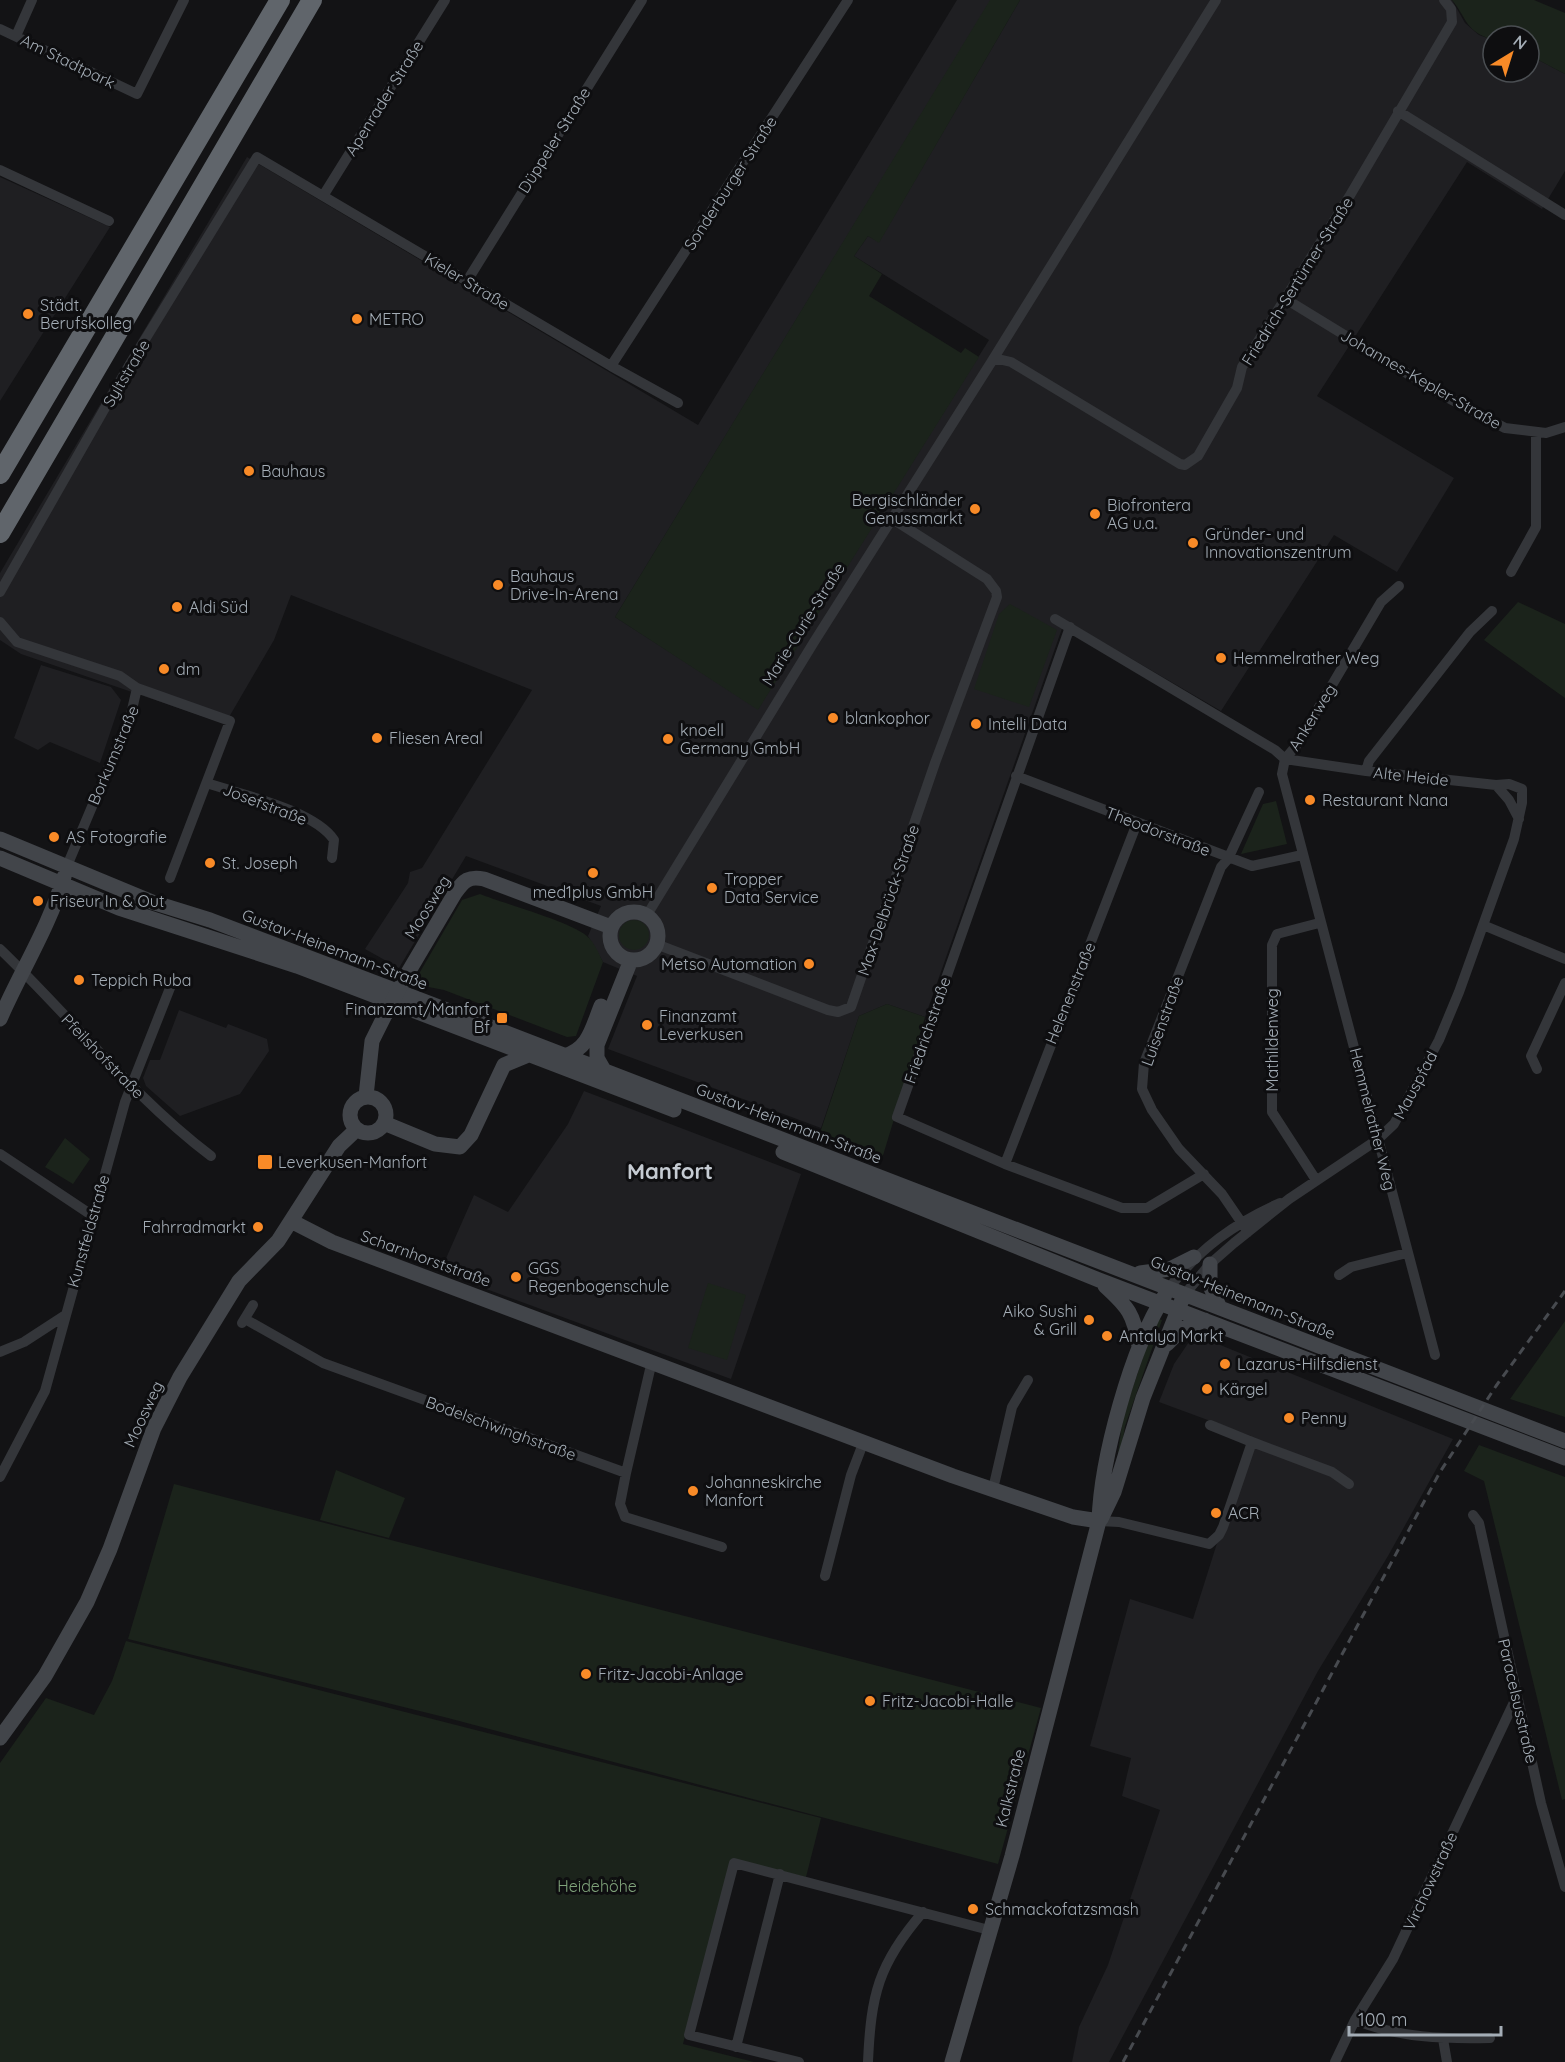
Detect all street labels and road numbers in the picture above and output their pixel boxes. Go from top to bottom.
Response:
street label: Am Stadtpark [17,30,119,92]
street label: Apenrader Straße [341,37,427,159]
street label: Düppeler Straße [513,83,595,197]
street label: Sonderburger Straße [679,112,781,254]
street label: Friedrich-Sertürner-Straße [1237,193,1357,369]
street label: Kieler Straße [421,248,513,314]
street label: Johannes-Kepler-Straße [1337,325,1505,433]
street label: Syltstraße [98,336,154,410]
street label: Marie-Curie-Straße [757,559,849,689]
street label: Ankerweg [1284,680,1340,754]
street label: Borkumstraße [83,702,143,808]
street label: Alte Heide [1372,762,1450,790]
street label: Josefstraße [220,779,310,829]
street label: Theodorstraße [1103,802,1213,860]
street label: Max-Delbrück-Straße [853,822,923,978]
street label: Moosweg [400,872,454,942]
street label: Gustav-Heinemann-Straße [239,904,431,994]
street label: Helenenstraße [1041,939,1099,1047]
street label: Luisenstraße [1136,973,1188,1069]
street label: Friedrichstraße [899,974,955,1086]
street label: Mathildenweg [1262,988,1282,1092]
street label: Pfeilshofstraße [57,1009,149,1103]
street label: Hemmelrather Weg [1346,1046,1400,1192]
street label: Mauspfad [1389,1048,1441,1122]
street label: Gustav-Heinemann-Straße [693,1078,885,1168]
street label: Kunstfeldstraße [62,1172,114,1290]
street label: Scharnhorststraße [358,1225,494,1291]
street label: Gustav-Heinemann-Straße [1148,1251,1338,1343]
street label: Moosweg [119,1378,167,1450]
street label: Bodelschwinghstraße [423,1392,579,1464]
street label: Paracelsusstraße [1494,1637,1542,1765]
street label: Kalkstraße [991,1747,1029,1829]
street label: Virchowstraße [1398,1829,1462,1933]

